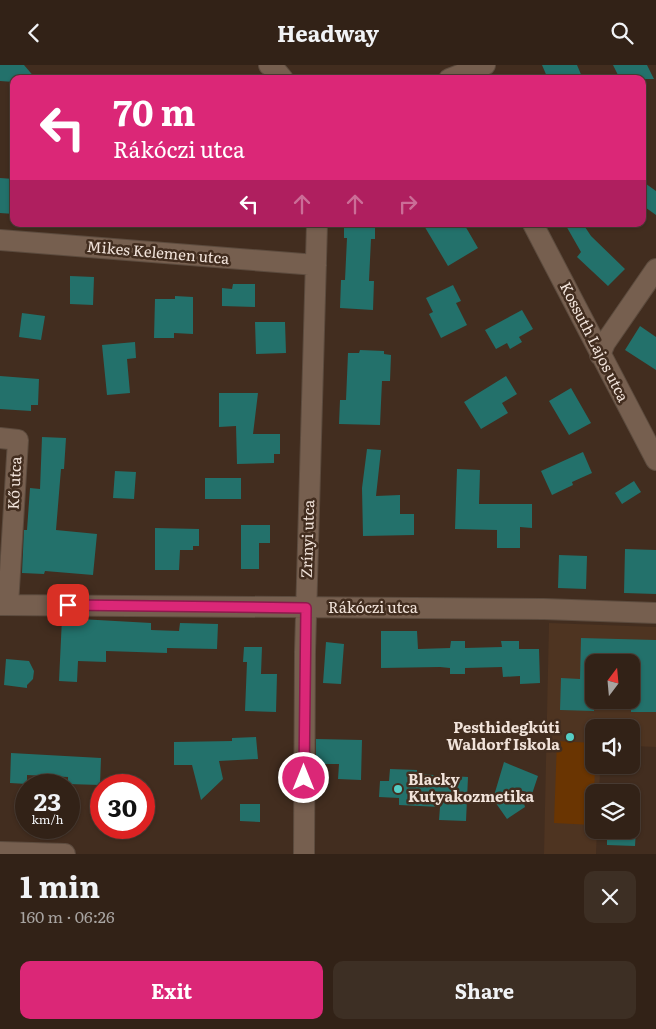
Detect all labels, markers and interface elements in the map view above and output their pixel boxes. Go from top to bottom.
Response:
text: Headway [277,16,379,49]
icon: back [20,19,48,47]
icon: search [608,19,636,47]
text: 70 m [113,85,195,137]
icon: left [30,95,95,160]
text: Rákóczi utca [113,132,245,165]
icon: left [235,190,263,218]
icon: ahead [288,190,316,218]
icon: ahead [341,190,369,218]
icon: right [394,190,422,218]
street label: Mikes Kelemen utca [86,234,231,269]
street label: Kossuth Lajos utca [555,277,636,406]
street label: Kő utca [1,455,26,510]
street label: Zrínyi utca [294,499,319,578]
pin [47,584,89,626]
icon: arrive [54,591,82,619]
street label: Rákóczi utca [328,595,419,618]
north arrow [585,654,640,709]
map controls [585,654,640,839]
place label: Pesthidegkúti Waldorf Iskola [446,715,561,755]
button: sound [585,719,640,774]
marker: Pesthidegkúti Waldorf Iskola [564,731,576,743]
position arrow [277,751,329,803]
place label: Blacky Kutyakozmetika [408,767,534,807]
speed limit sign: 30 [90,774,155,839]
text: 23 [34,782,61,819]
marker: Blacky Kutyakozmetika [392,783,404,795]
button: layers [585,784,640,839]
text: km/h [32,810,63,828]
text: 1 min [20,863,100,907]
button: close [584,871,636,923]
text: 160 m · 06:26 [20,904,115,928]
button: Exit [20,961,323,1019]
button: Share [333,961,636,1019]

